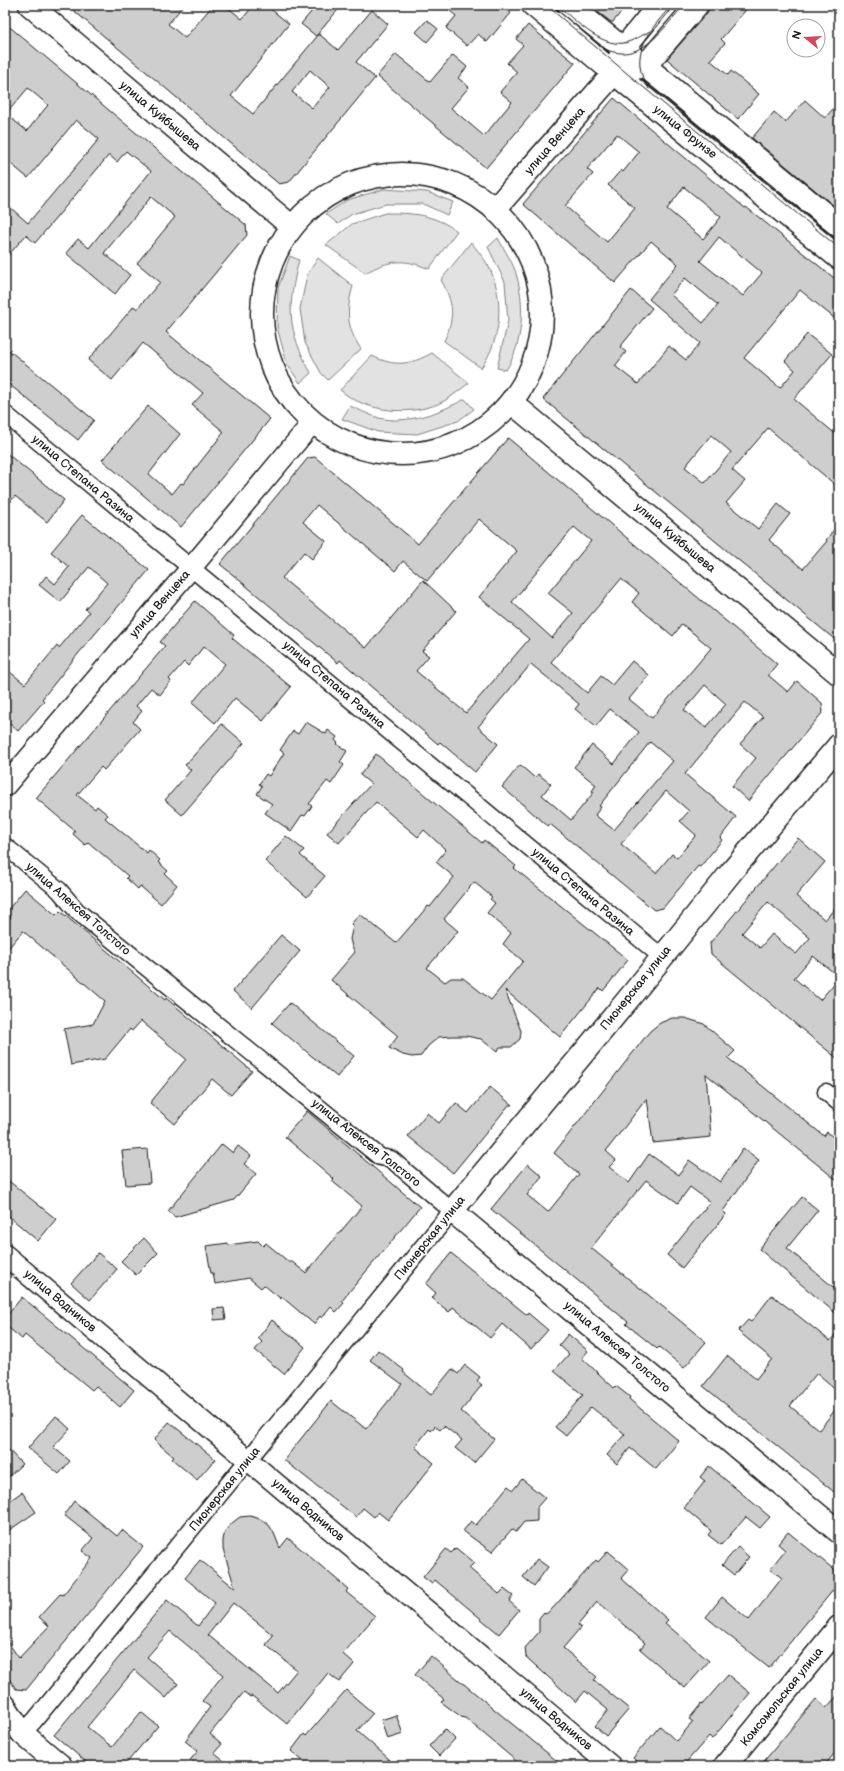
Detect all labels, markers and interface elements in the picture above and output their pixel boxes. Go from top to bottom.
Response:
north arrow [786,18,826,58]
text: N [790,29,804,41]
street label: улица Куйбышева [116,78,204,154]
street label: улица Фрунзе [650,102,720,162]
street label: улица Венцека [522,104,588,178]
street label: улица Степана Разина [29,432,137,526]
street label: улица Куйбышева [631,500,719,576]
street label: улица Венцека [127,567,193,641]
street label: улица Степана Разина [280,638,388,732]
street label: улица Степана Разина [529,845,637,939]
street label: улица Алексея Толстого [23,859,133,959]
street label: Пионерская улица [597,943,675,1033]
street label: улица Алексея Толстого [309,1096,423,1190]
street label: Пионерская улица [391,1193,469,1283]
street label: улица Водников [21,1266,100,1336]
street label: улица Алексея Толстого [561,1298,673,1396]
street label: Пионерская улица [186,1444,264,1534]
street label: улица Водников [269,1475,348,1545]
street label: Комсомольская улица [737,1644,827,1750]
street label: улица Водников [517,1684,596,1754]

